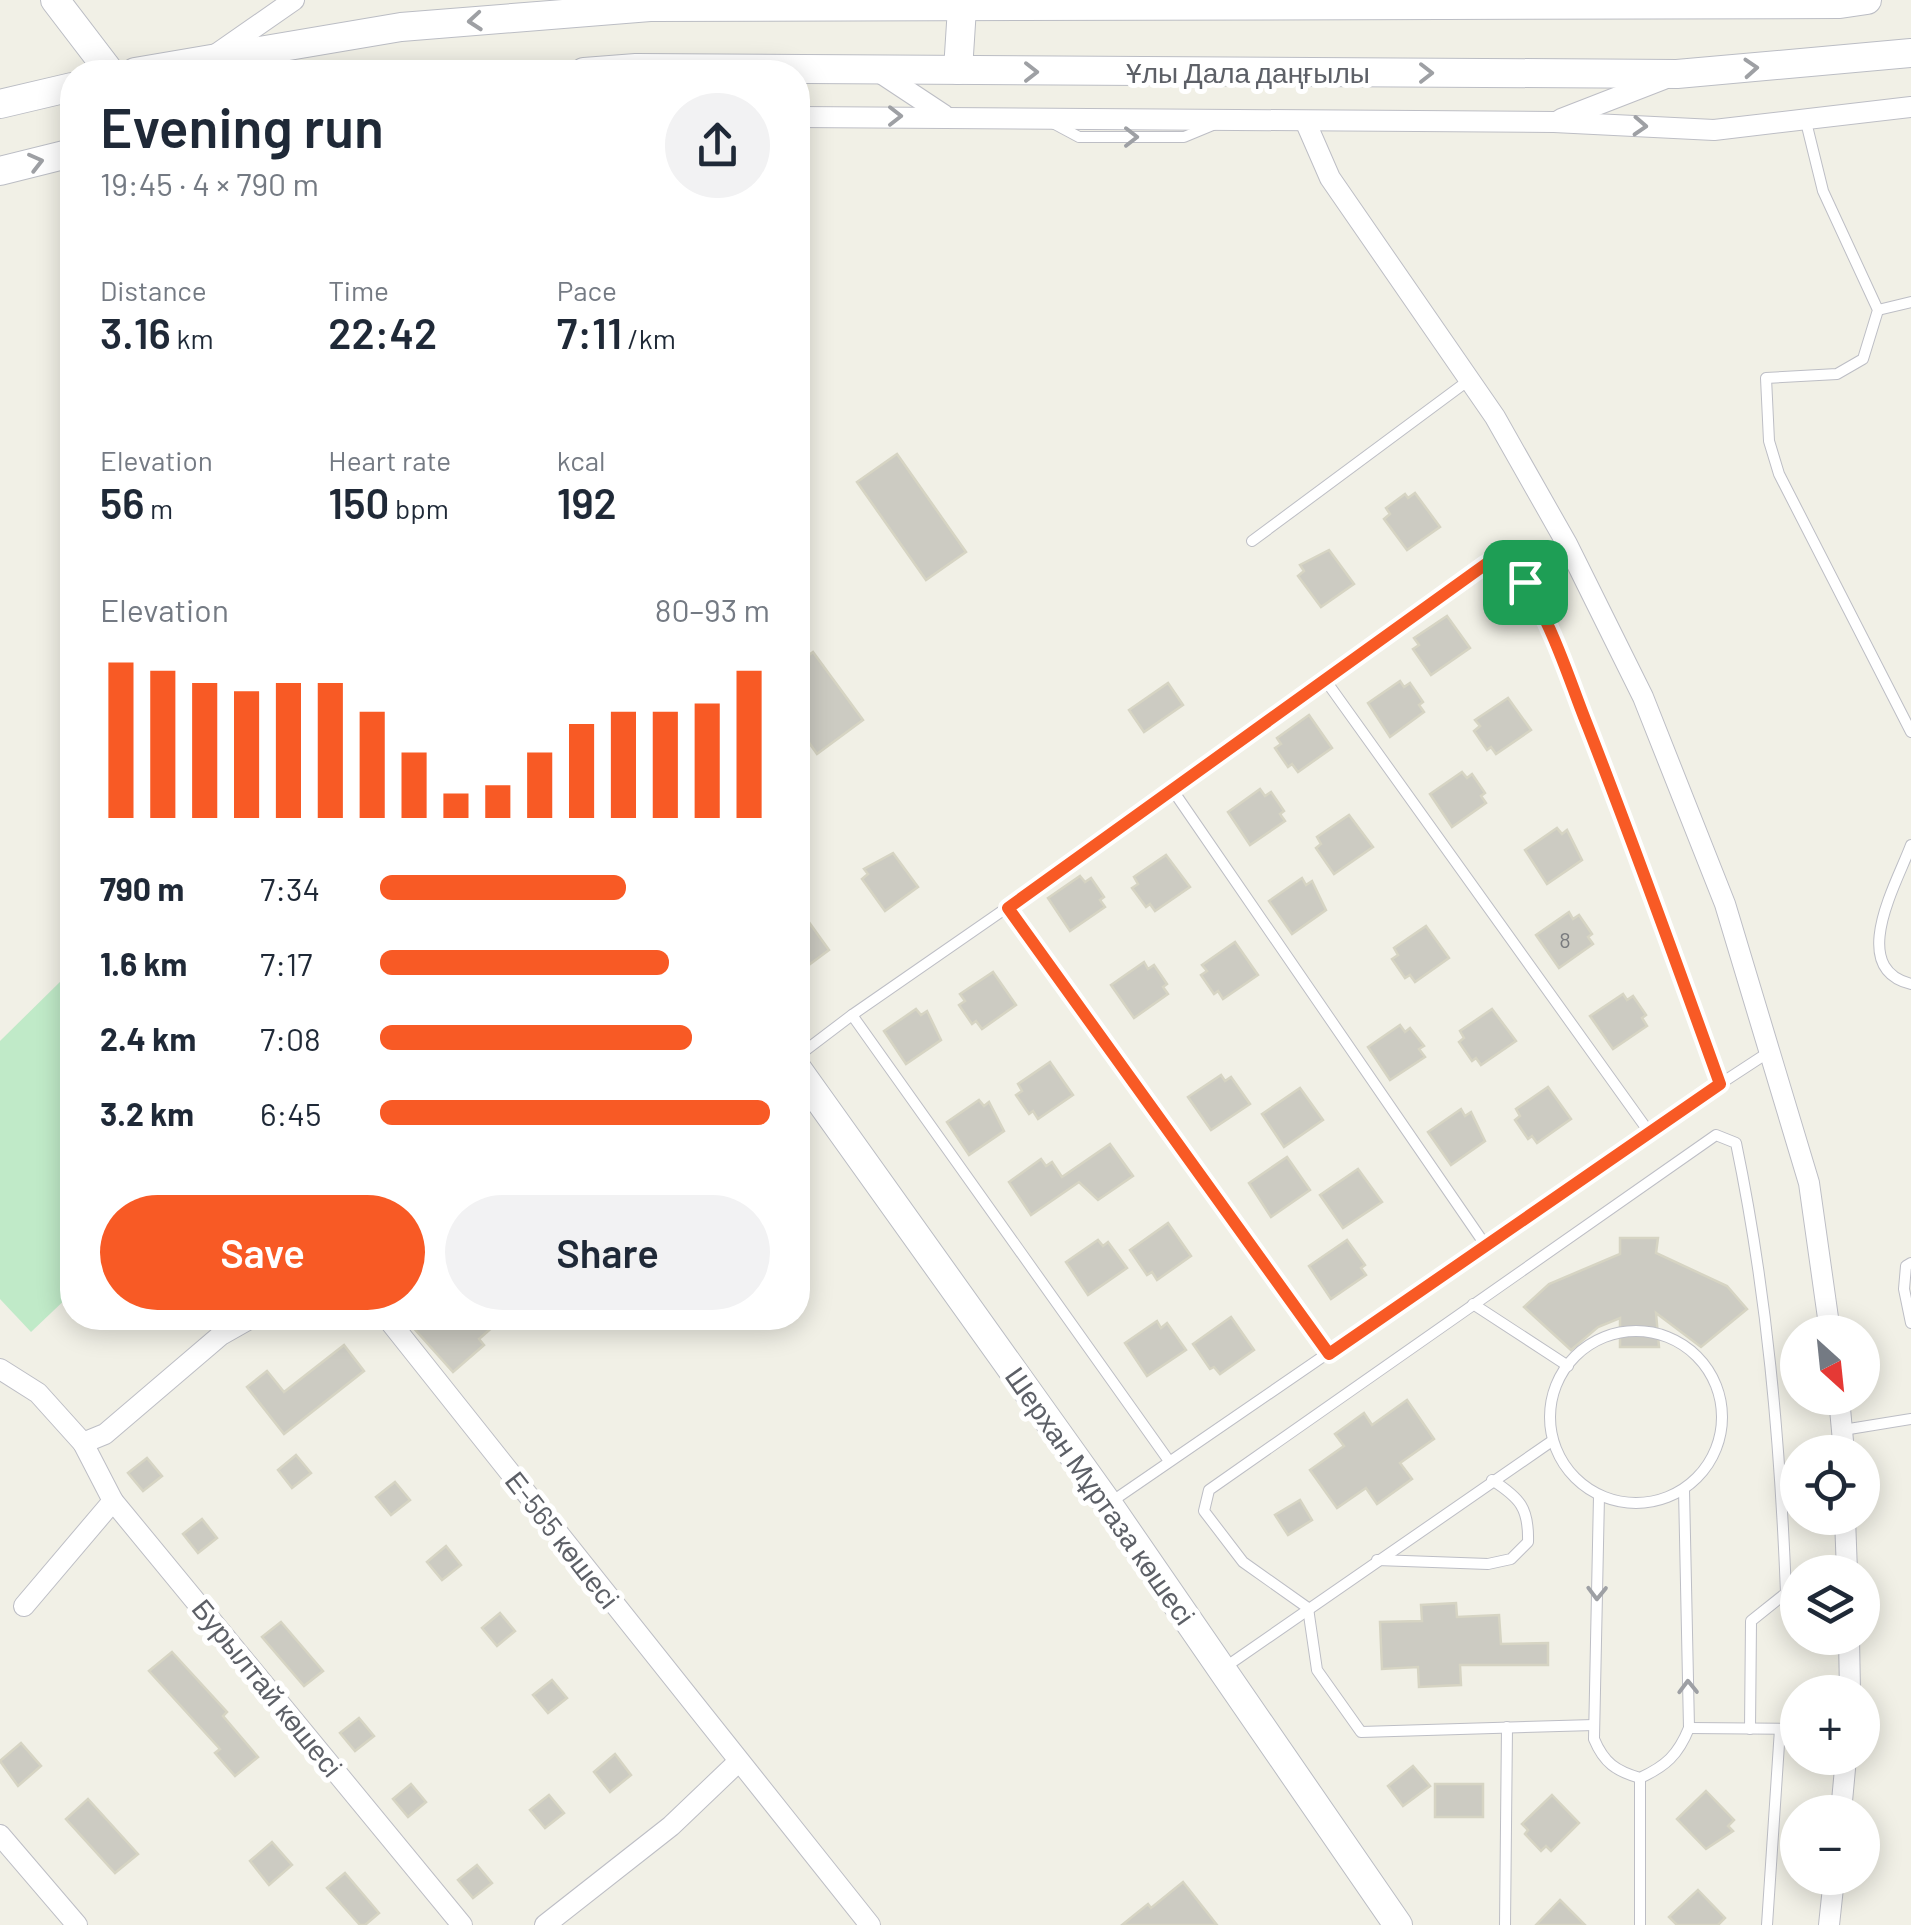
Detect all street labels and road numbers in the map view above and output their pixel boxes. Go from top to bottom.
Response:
street label: Ұлы Дала даңғылы [1126,55,1370,89]
street label: Шерхан Мұртаза көшесі [999,1360,1203,1631]
street label: Е-565 көшесі [499,1464,627,1615]
street label: Бурылтай көшесі [186,1592,350,1783]

